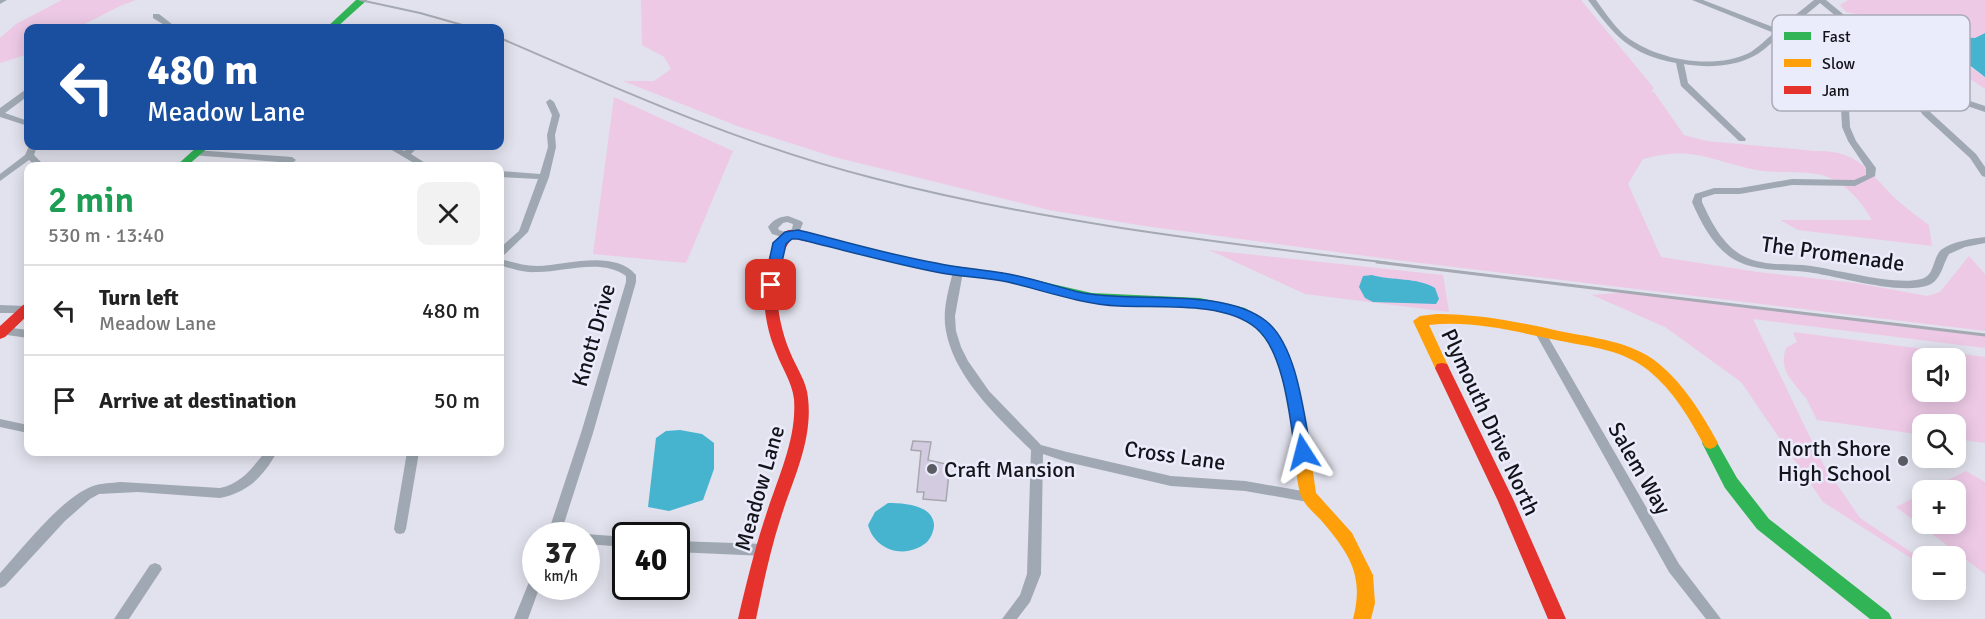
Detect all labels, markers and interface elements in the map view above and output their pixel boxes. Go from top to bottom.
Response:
legend [1772,15,1970,111]
text: Fast [1822,27,1851,47]
text: 480 m [147,45,258,96]
icon: left [48,48,126,126]
text: Slow [1822,54,1856,74]
text: Jam [1822,81,1850,101]
text: Meadow Lane [147,96,305,129]
text: 2 min [48,178,134,223]
button: close [417,182,480,245]
text: 530 m · 13:40 [48,223,164,248]
street label: The Promenade [1760,230,1906,277]
pin [745,259,796,310]
icon: arrive [754,268,787,301]
street label: Knott Drive [566,281,621,390]
text: Turn left [99,284,179,311]
icon: left [48,294,81,327]
text: 480 m [422,297,480,324]
text: Meadow Lane [99,311,216,336]
street label: Plymouth Drive North [1435,324,1546,520]
map controls [1912,348,1966,600]
button: sound [1912,348,1966,402]
icon: arrive [48,384,81,417]
text: Arrive at destination [99,387,296,414]
text: 50 m [434,387,480,414]
button: search [1912,414,1966,468]
street label: Salem Way [1602,417,1677,520]
position arrow [1271,420,1335,484]
street label: Meadow Lane [729,422,790,554]
street label: Cross Lane [1123,435,1227,476]
place label: North Shore High School [1777,435,1891,487]
marker: North Shore High School [1896,454,1910,468]
place label: Craft Mansion [944,456,1076,483]
marker: Craft Mansion [925,462,939,476]
button: + [1912,480,1966,534]
speed limit sign: 40 [612,522,690,600]
text: 37 [545,535,577,572]
button: − [1912,546,1966,600]
text: km/h [544,567,578,585]

